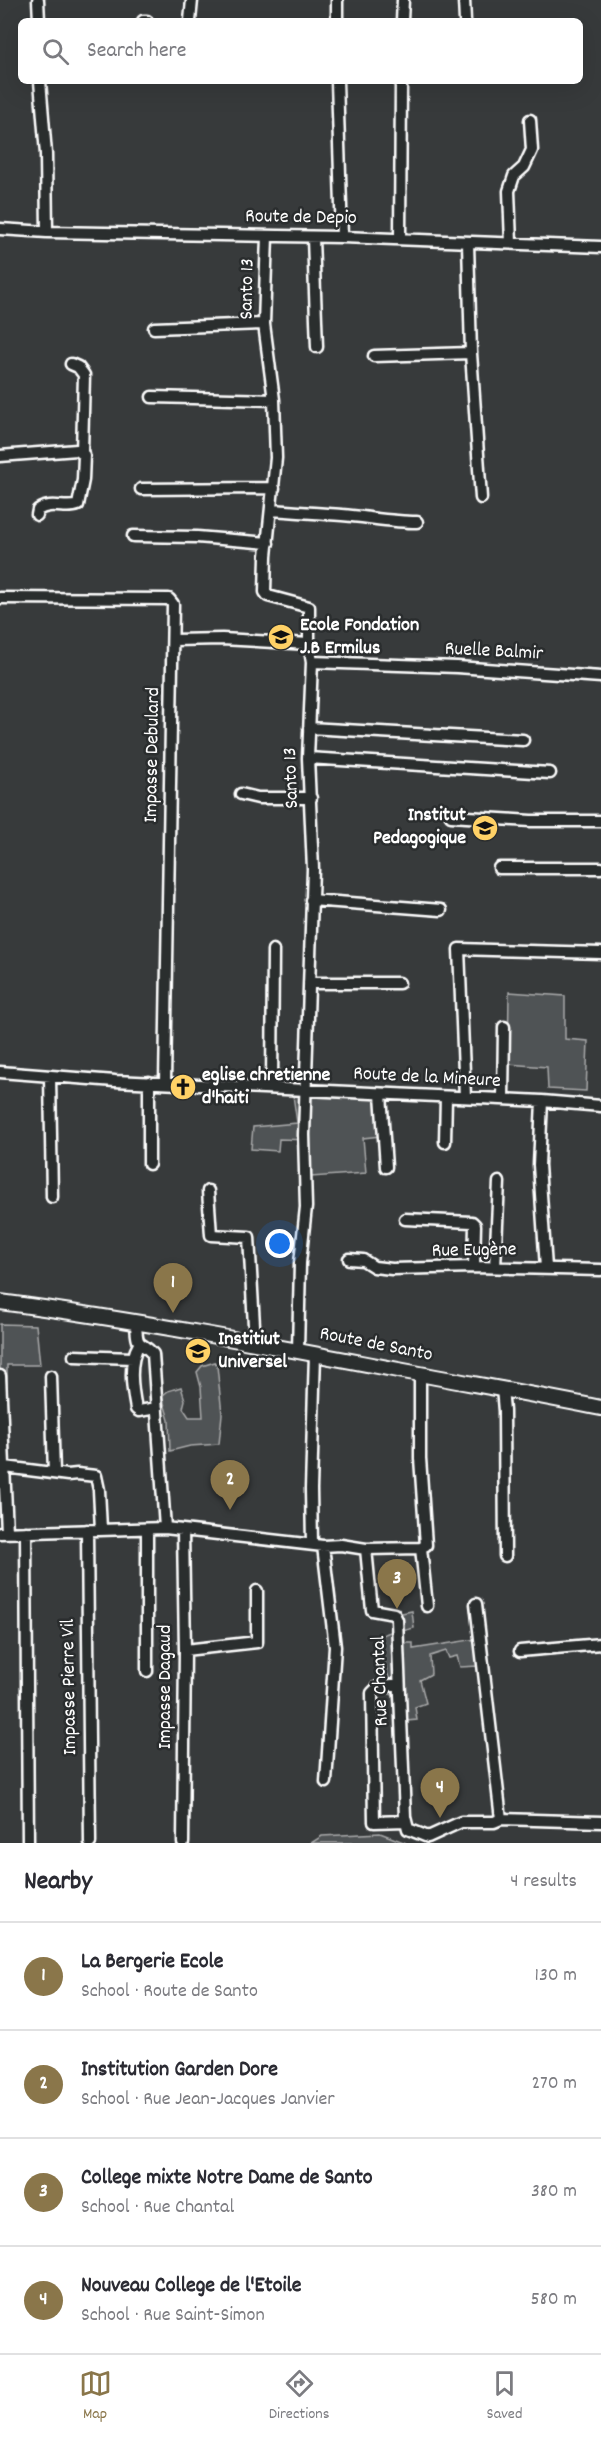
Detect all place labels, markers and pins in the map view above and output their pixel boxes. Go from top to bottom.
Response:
place label: Ecole Fondation J.B Ermilus [300,612,419,663]
school or university icon: Ecole Fondation J.B Ermilus [266,622,296,652]
place label: Institut Pedagogique [373,802,467,853]
school or university icon: Institut Pedagogique [470,813,500,843]
place label: eglise chretienne d'haiti [202,1062,331,1113]
church icon: eglise chretienne d'haiti [168,1072,198,1102]
pin: 1 [154,1264,192,1313]
place label: Institiut Universel [218,1326,287,1377]
school or university icon: Institiut Universel [183,1336,213,1366]
pin: 2 [210,1460,250,1510]
pin: 3 [378,1560,416,1609]
pin: 4 [420,1768,460,1818]

